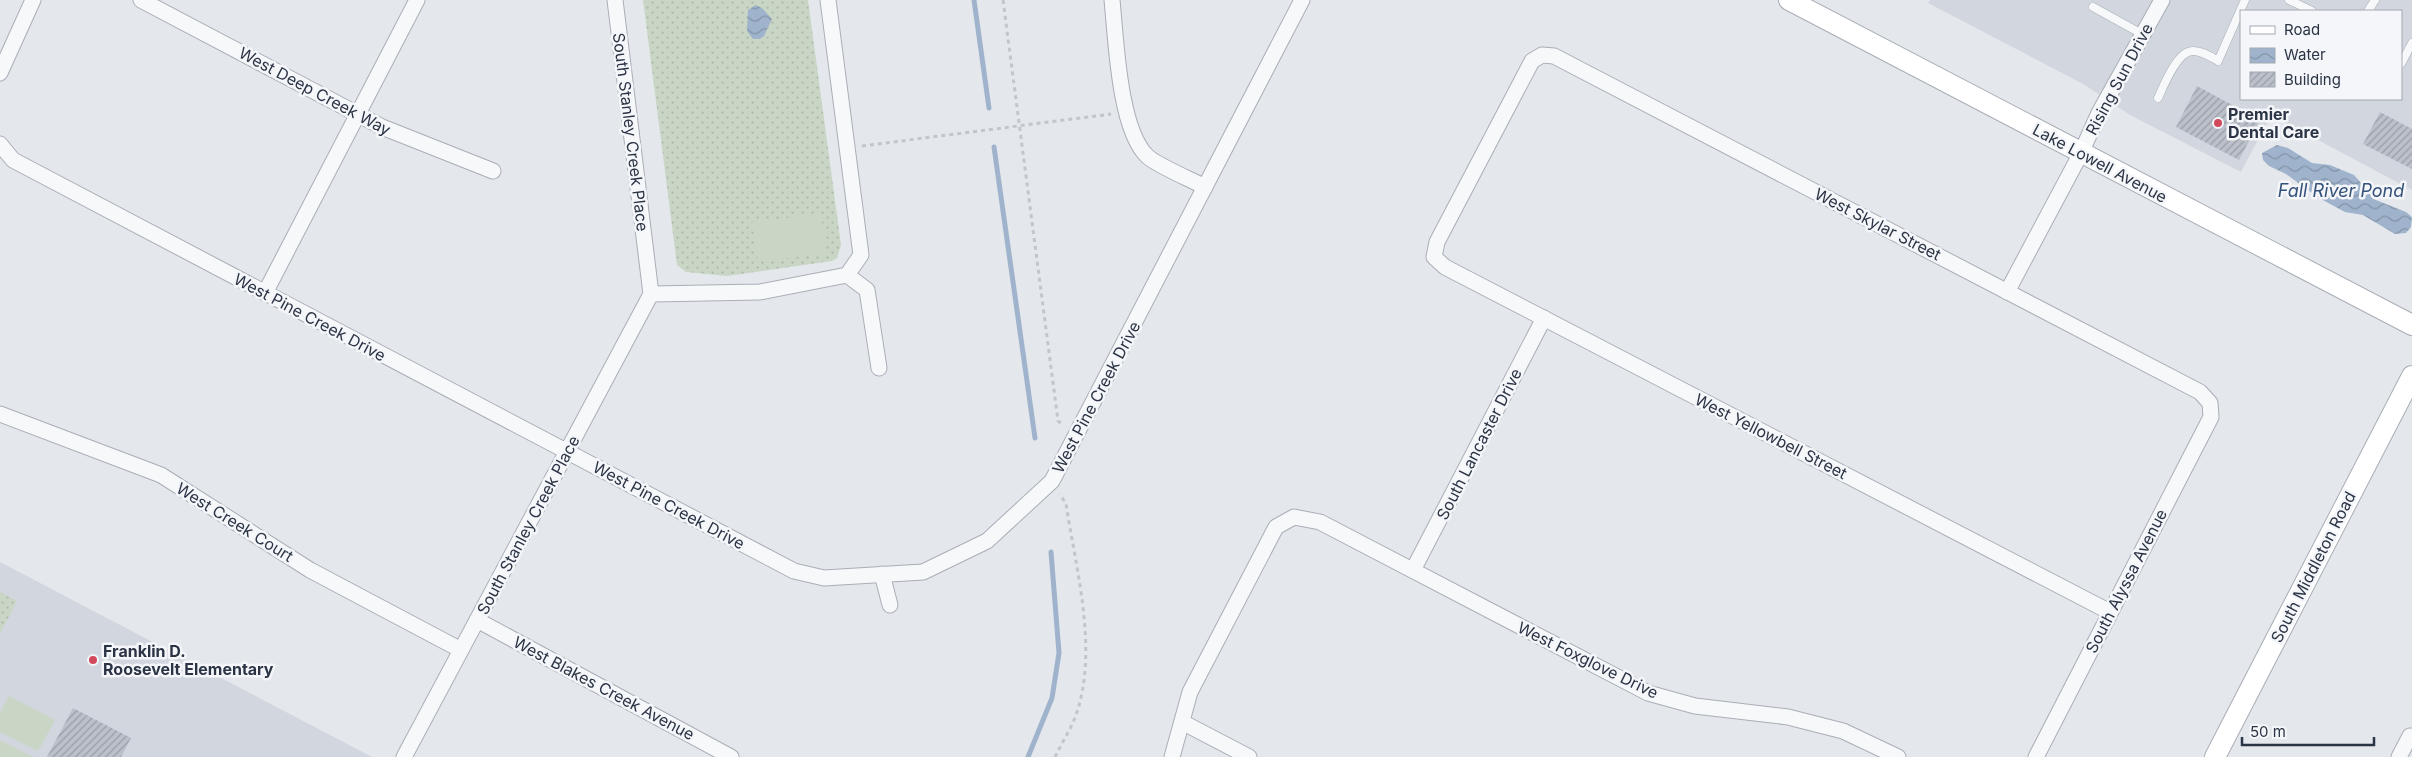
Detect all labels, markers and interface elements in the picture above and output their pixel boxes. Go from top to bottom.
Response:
legend [2240,10,2402,100]
street label: Rising Sun Drive [2081,20,2157,138]
text: Road [2284,20,2320,39]
street label: South Stanley Creek Place [609,32,653,232]
street label: West Deep Creek Way [236,42,394,140]
text: Water [2284,45,2326,64]
text: Building [2284,70,2341,89]
place label: Premier Dental Care [2228,104,2319,142]
marker: Premier Dental Care [2212,117,2224,129]
street label: Lake Lowell Avenue [2029,119,2171,207]
water label: Fall River Pond [2278,180,2404,201]
street label: West Skylar Street [1811,184,1945,264]
street label: West Pine Creek Drive [231,269,389,365]
street label: West Pine Creek Drive [1048,318,1144,476]
street label: South Lancaster Drive [1432,365,1526,523]
street label: West Yellowbell Street [1692,389,1850,483]
street label: South Stanley Creek Place [472,432,584,618]
street label: West Pine Creek Drive [590,457,748,553]
street label: West Creek Court [173,478,297,566]
street label: South Middleton Road [2266,488,2360,646]
street label: South Alyssa Avenue [2081,506,2171,656]
street label: West Foxglove Drive [1514,617,1662,703]
street label: West Blakes Creek Avenue [510,632,698,744]
place label: Franklin D. Roosevelt Elementary [103,641,274,679]
marker: Franklin D. Roosevelt Elementary [87,654,99,666]
scale bar [2242,714,2374,746]
text: 50 m [2250,722,2286,741]

